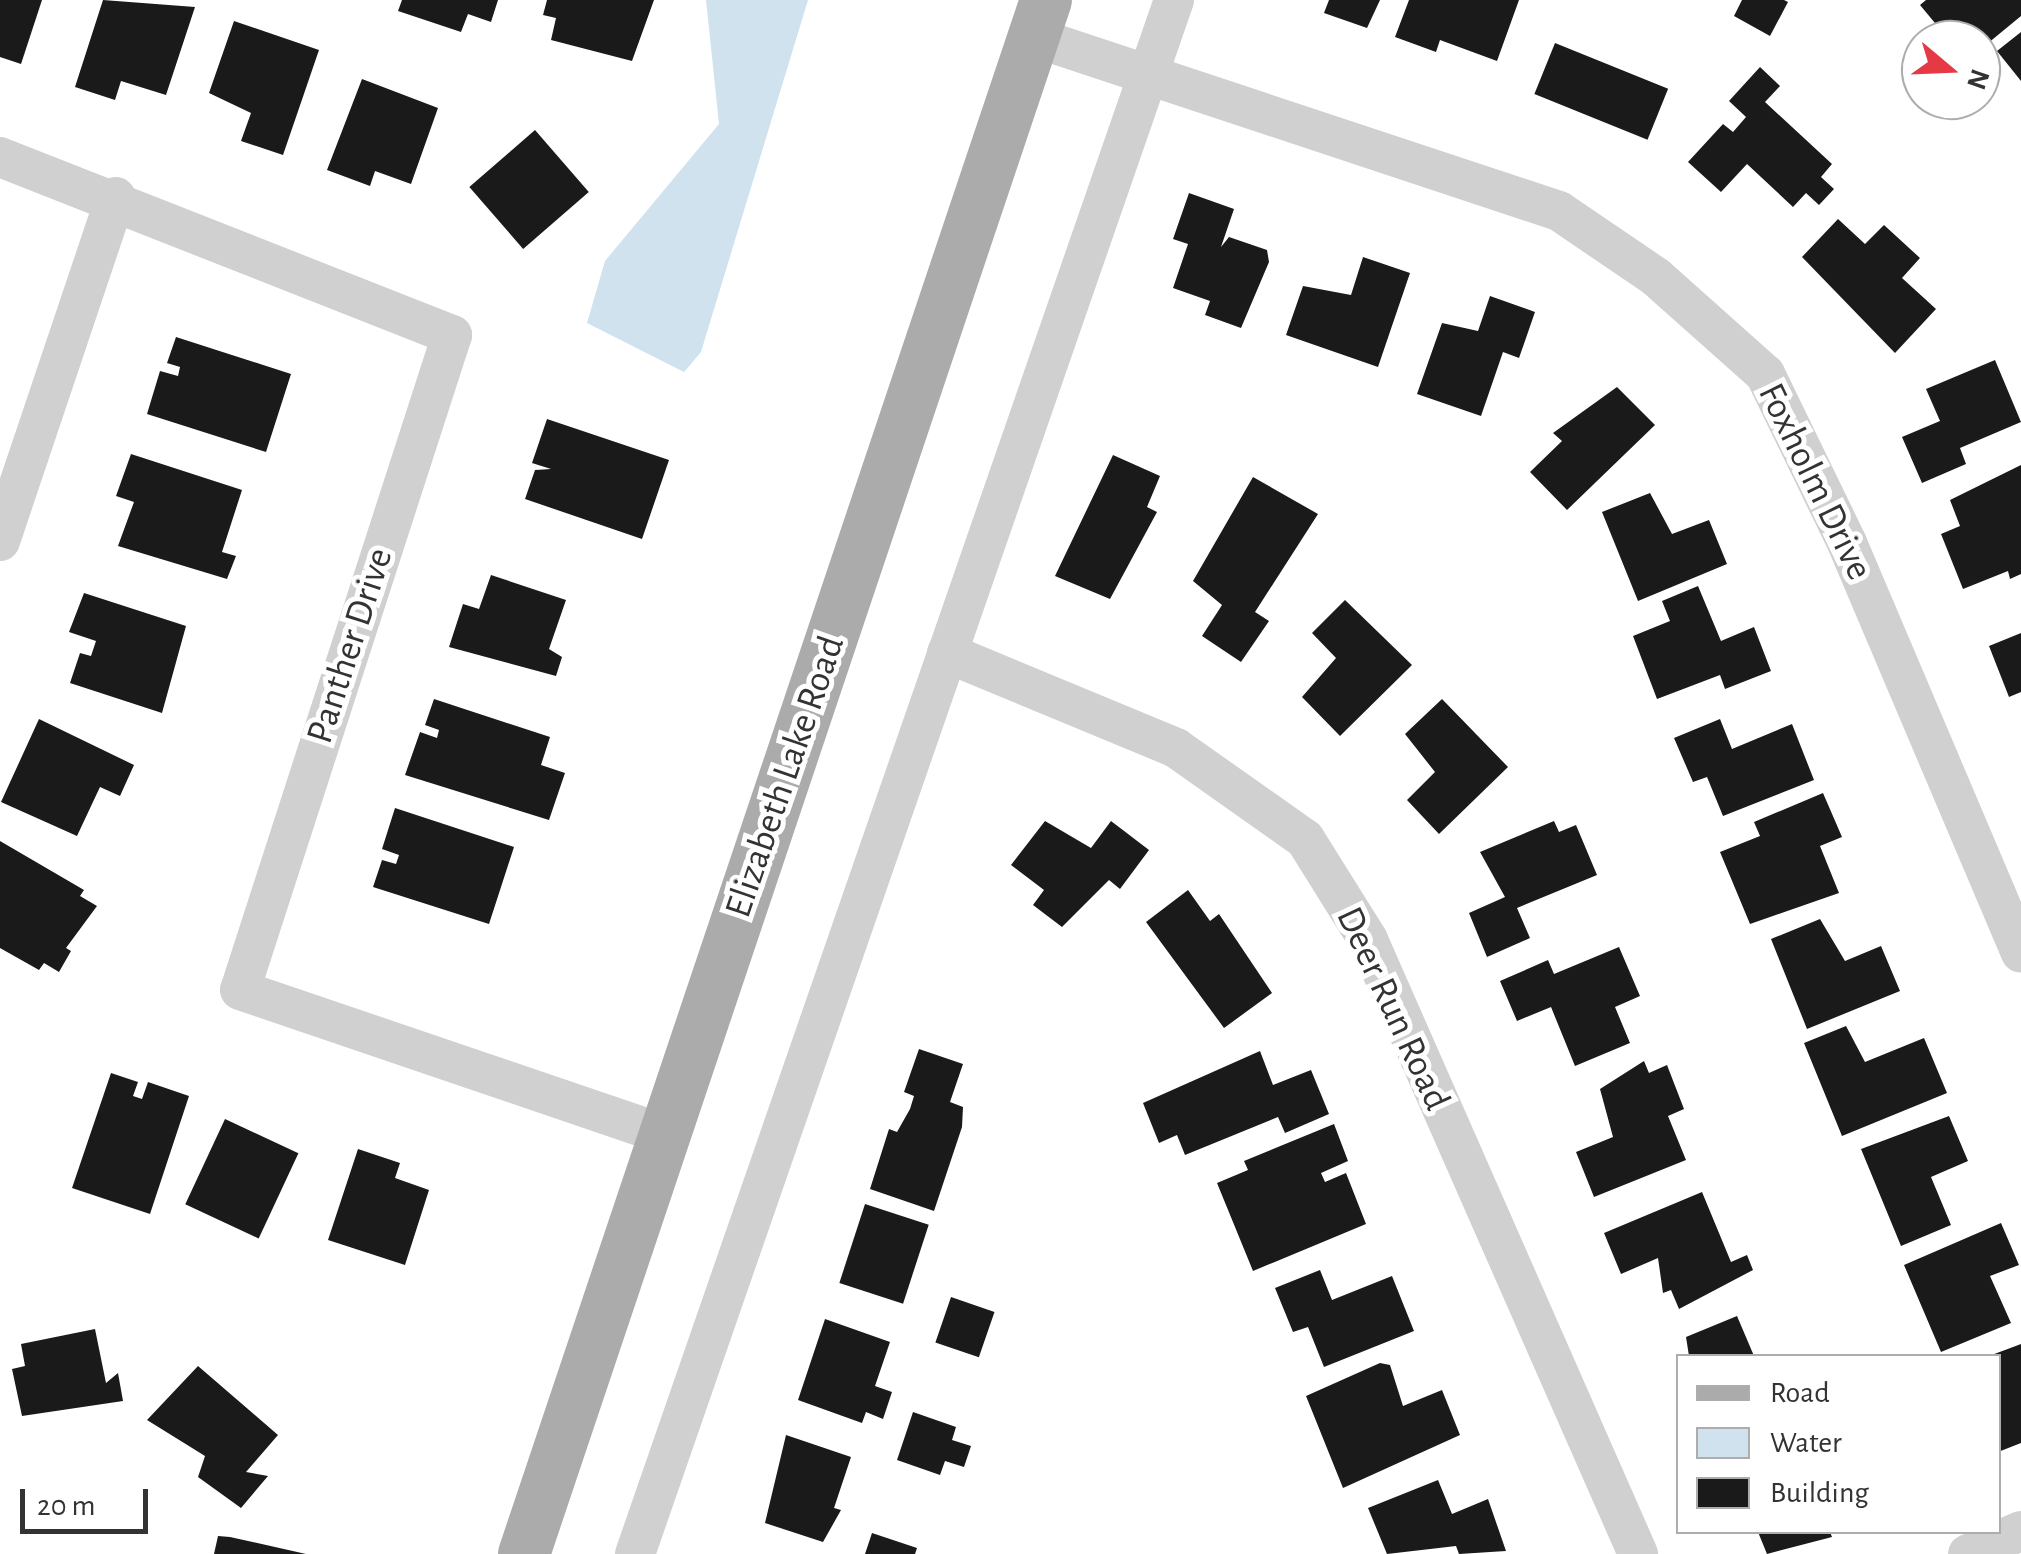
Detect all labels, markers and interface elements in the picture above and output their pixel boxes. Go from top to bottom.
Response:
north arrow [1901,20,2001,120]
text: N [1961,65,1994,93]
street label: Foxholm Drive [1747,376,1881,588]
street label: Panther Drive [298,543,404,749]
street label: Elizabeth Lake Road [716,630,856,924]
street label: Deer Run Road [1325,900,1459,1118]
legend [1676,1354,2001,1534]
text: Road [1770,1378,1830,1408]
text: Water [1770,1428,1842,1458]
scale bar [25,1469,152,1531]
text: Building [1770,1478,1869,1508]
text: 20 m [37,1491,95,1521]

